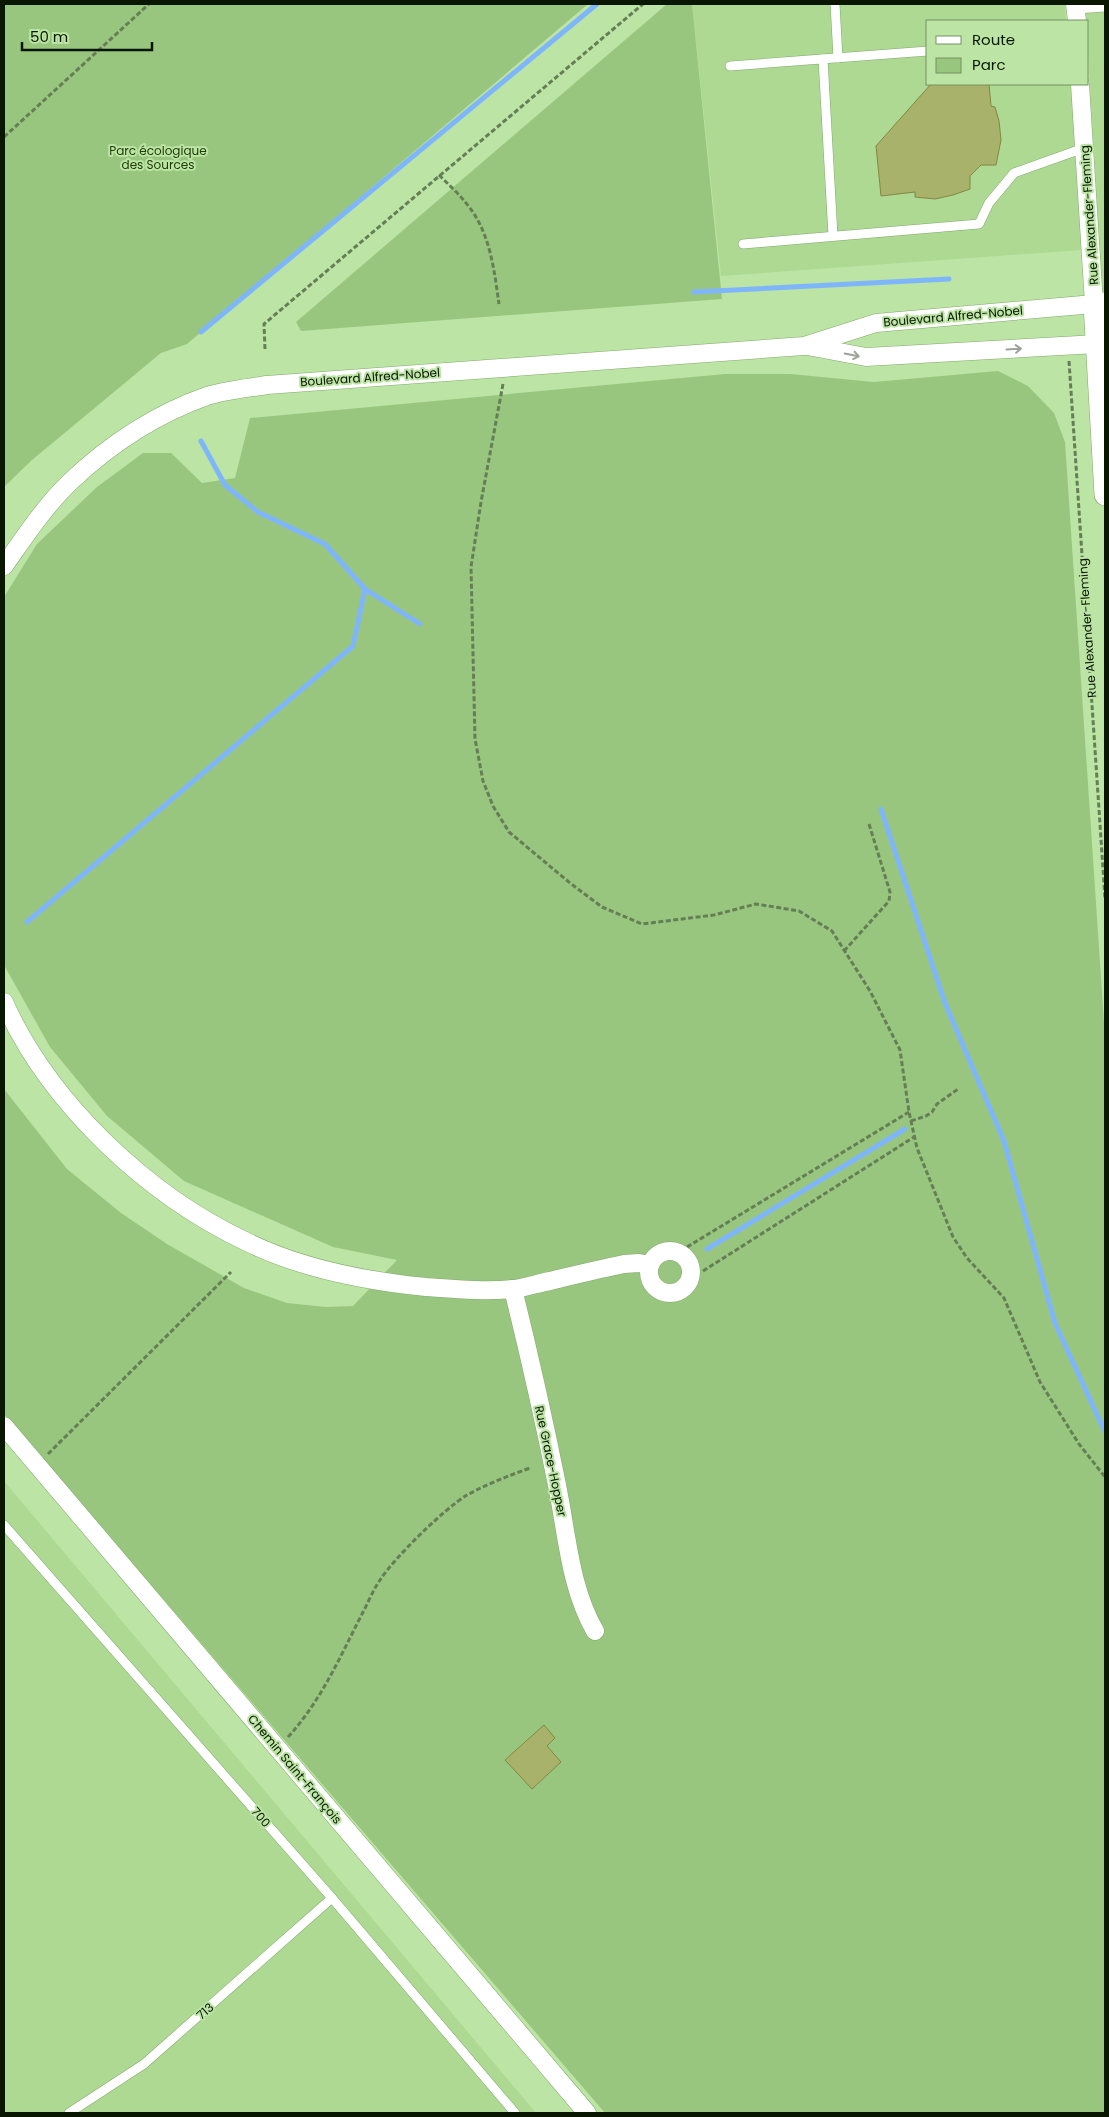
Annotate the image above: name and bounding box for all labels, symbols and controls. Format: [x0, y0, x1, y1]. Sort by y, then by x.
scale bar [22, 20, 152, 52]
legend [926, 20, 1089, 85]
text: 50 m [30, 26, 68, 47]
text: Route [972, 29, 1015, 50]
text: Parc [972, 54, 1006, 75]
park label: Parc écologique des Sources [109, 142, 207, 173]
street label: Rue Alexander-Fleming [1076, 145, 1102, 285]
street label: Boulevard Alfred-Nobel [883, 301, 1024, 331]
one-way arrow [1006, 344, 1022, 353]
one-way arrow [844, 350, 860, 360]
street label: Boulevard Alfred-Nobel [300, 364, 440, 390]
street label: Rue Alexander-Fleming [1074, 558, 1100, 698]
street label: Rue Grace-Hopper [531, 1404, 571, 1519]
street label: Chemin Saint-François [244, 1711, 346, 1827]
street label: 700 [247, 1803, 275, 1831]
street label: 713 [193, 1999, 217, 2023]

